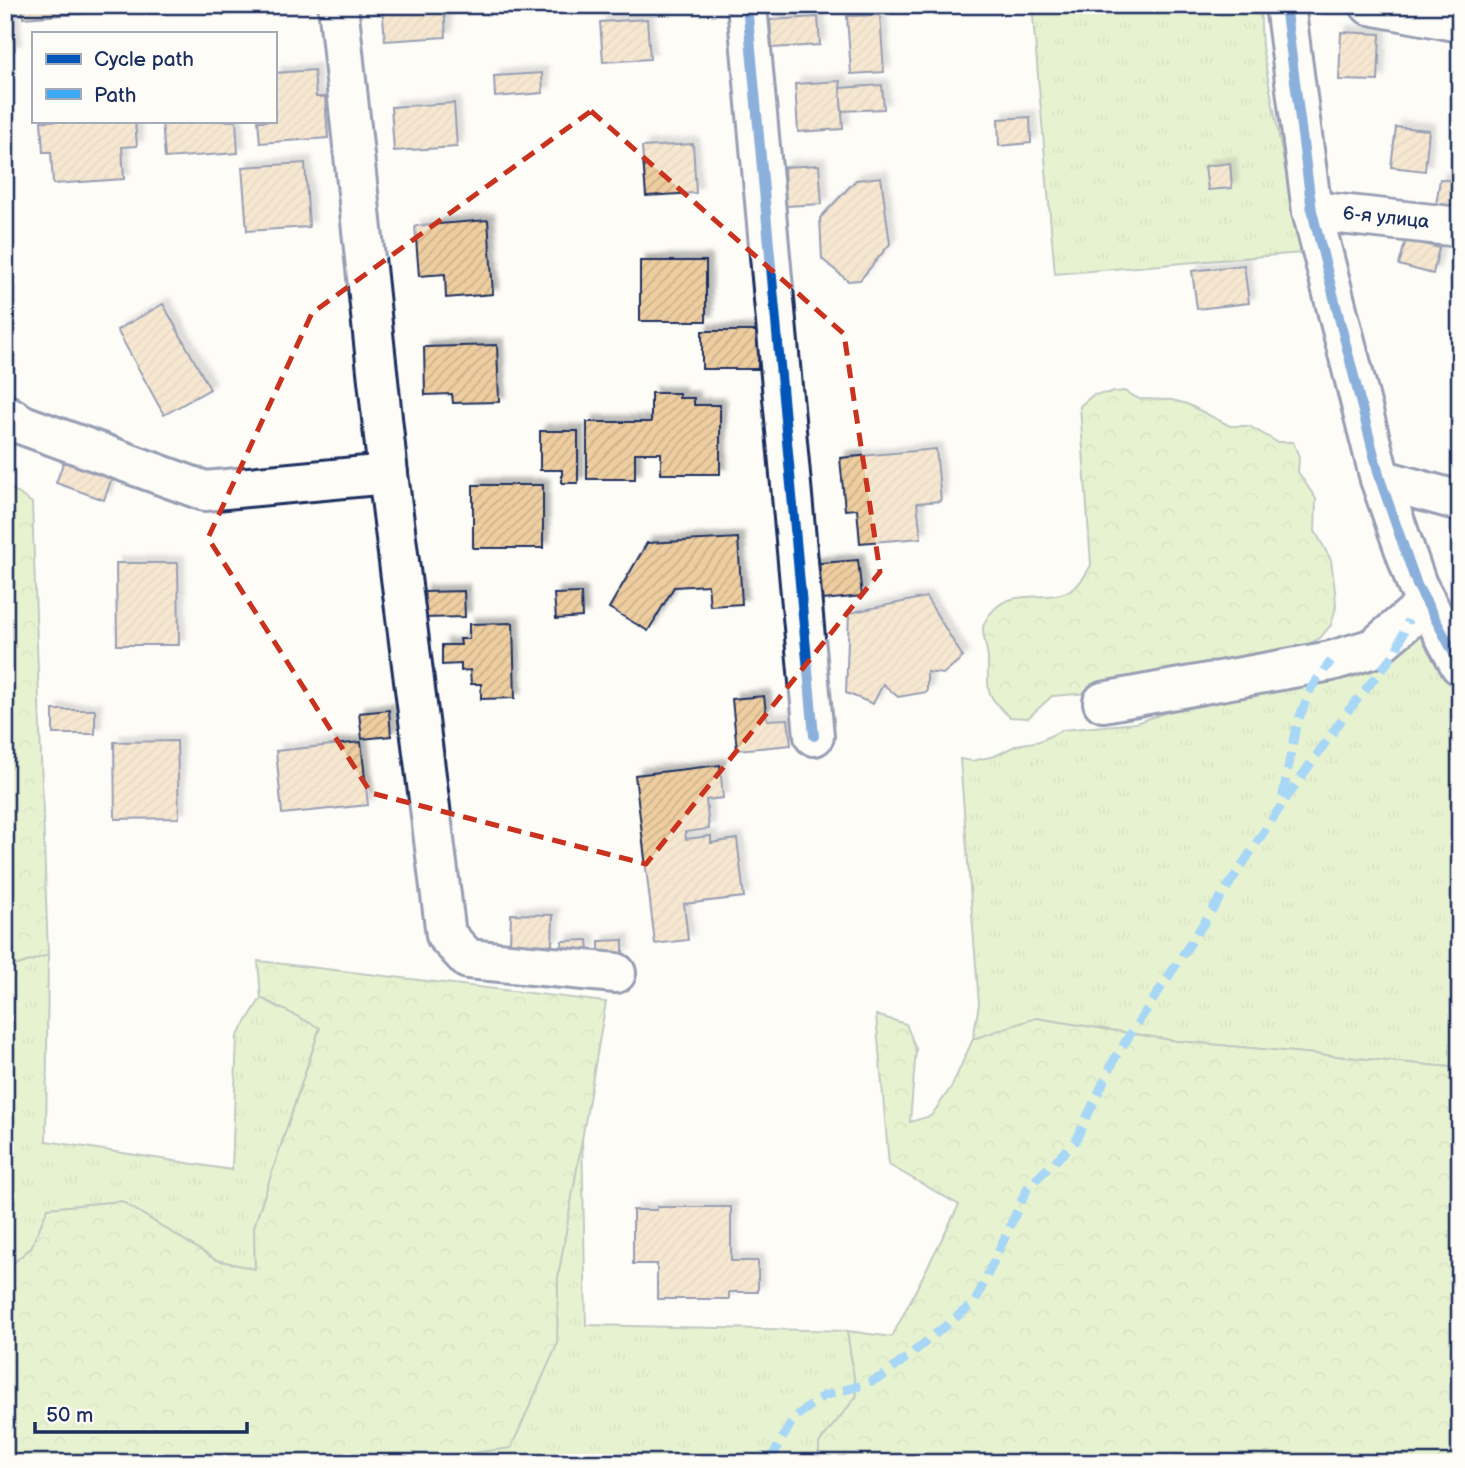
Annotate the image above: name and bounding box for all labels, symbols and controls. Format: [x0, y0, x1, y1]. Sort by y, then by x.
legend [32, 32, 276, 122]
text: Cycle path [94, 47, 194, 72]
text: Path [94, 83, 136, 108]
street label: 6-я улица [1342, 202, 1430, 234]
scale bar [35, 1391, 247, 1435]
text: 50 m [46, 1403, 93, 1428]

